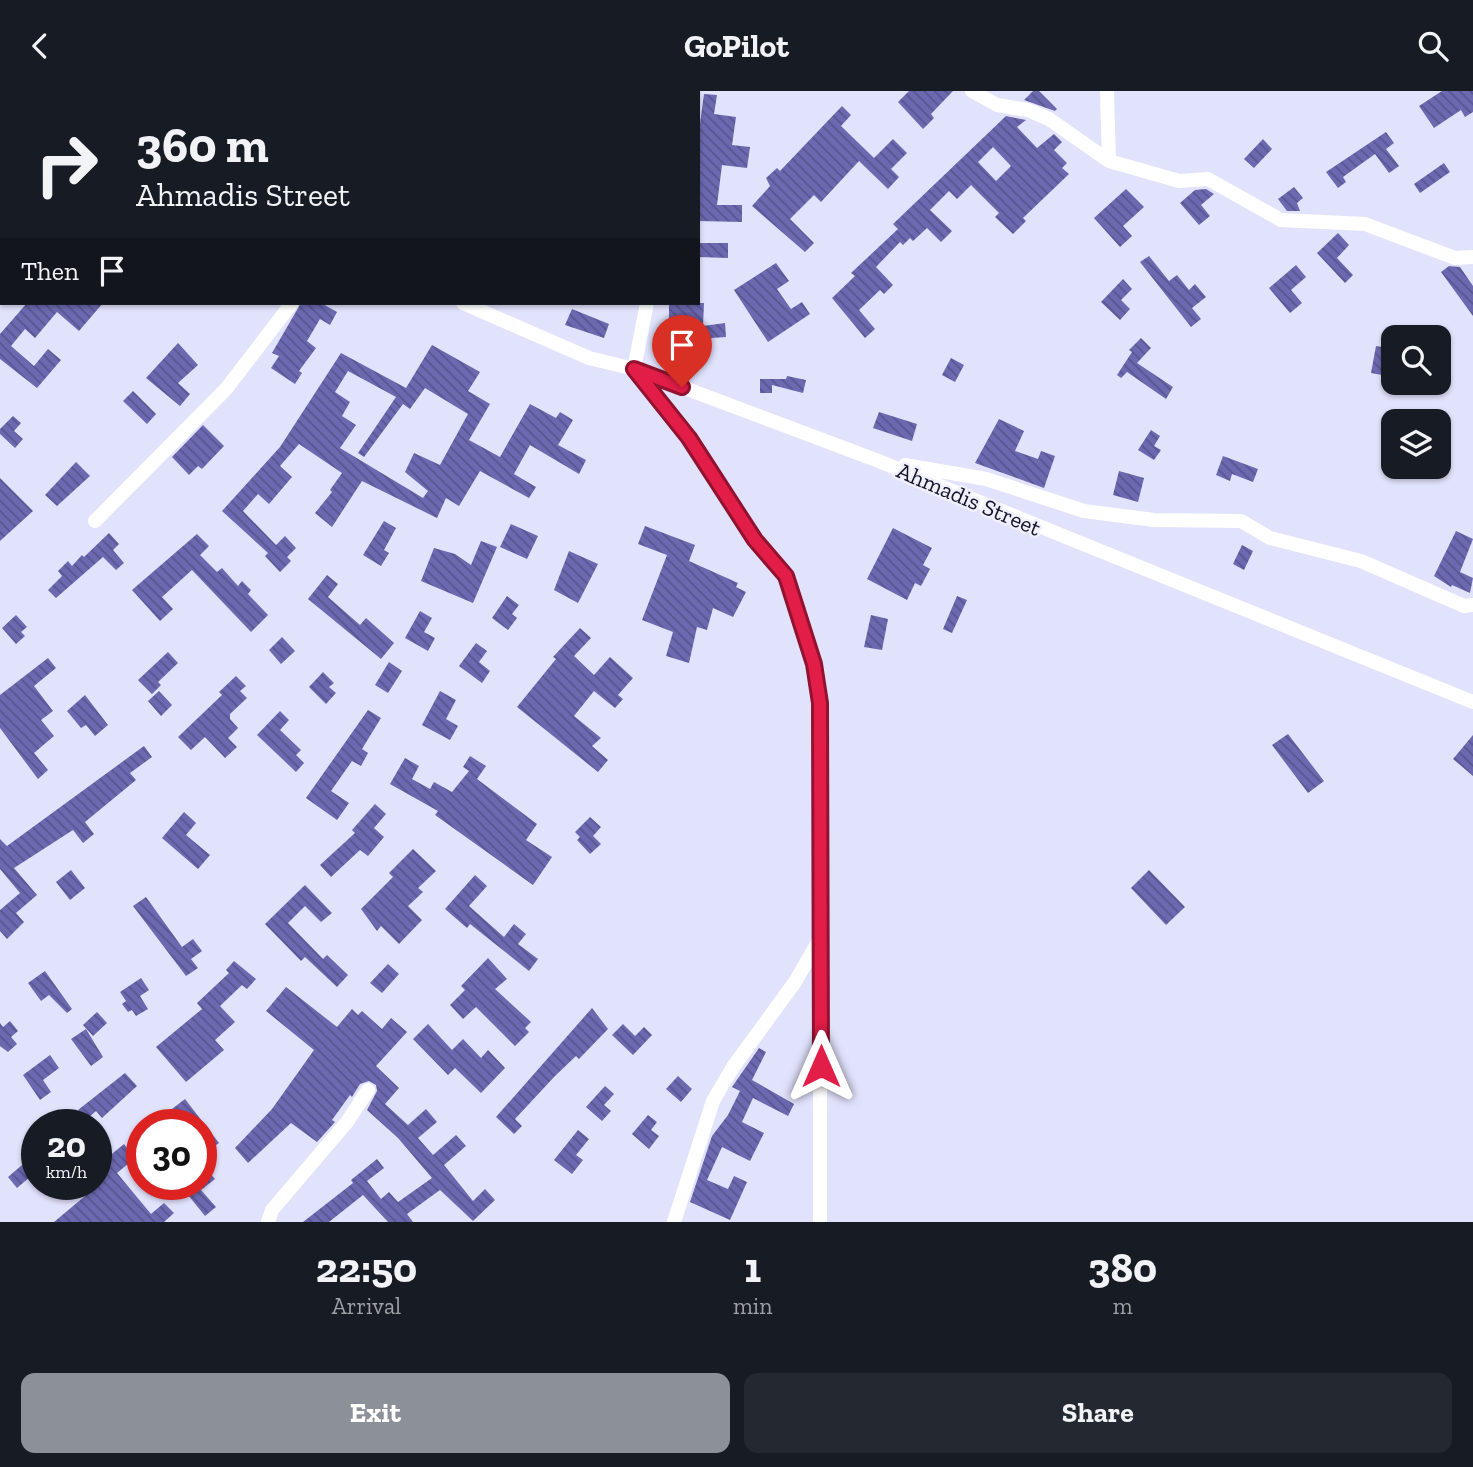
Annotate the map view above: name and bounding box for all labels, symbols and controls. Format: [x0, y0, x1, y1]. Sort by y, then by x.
icon: back [21, 27, 59, 65]
text: GoPilot [684, 27, 789, 65]
icon: search [1414, 27, 1452, 65]
text: 360 m [136, 116, 269, 175]
icon: right [21, 119, 112, 210]
text: Ahmadis Street [136, 176, 350, 214]
icon: arrive [93, 252, 131, 290]
text: Then [21, 255, 79, 287]
pin [652, 315, 712, 387]
map controls [1381, 325, 1451, 479]
button: search [1381, 325, 1451, 395]
icon: arrive [663, 326, 701, 364]
button: layers [1381, 409, 1451, 479]
street label: Ahmadis Street [893, 456, 1046, 542]
position arrow [784, 1029, 858, 1103]
speed limit sign: 30 [126, 1109, 217, 1200]
text: 20 [47, 1124, 86, 1166]
text: km/h [46, 1161, 87, 1183]
text: 22:50 [316, 1242, 417, 1293]
text: 1 [744, 1242, 761, 1293]
text: 380 [1088, 1242, 1157, 1293]
text: Arrival [332, 1292, 401, 1320]
text: min [733, 1292, 772, 1320]
text: m [1113, 1292, 1133, 1320]
button: Exit [21, 1373, 730, 1453]
button: Share [744, 1373, 1452, 1453]

